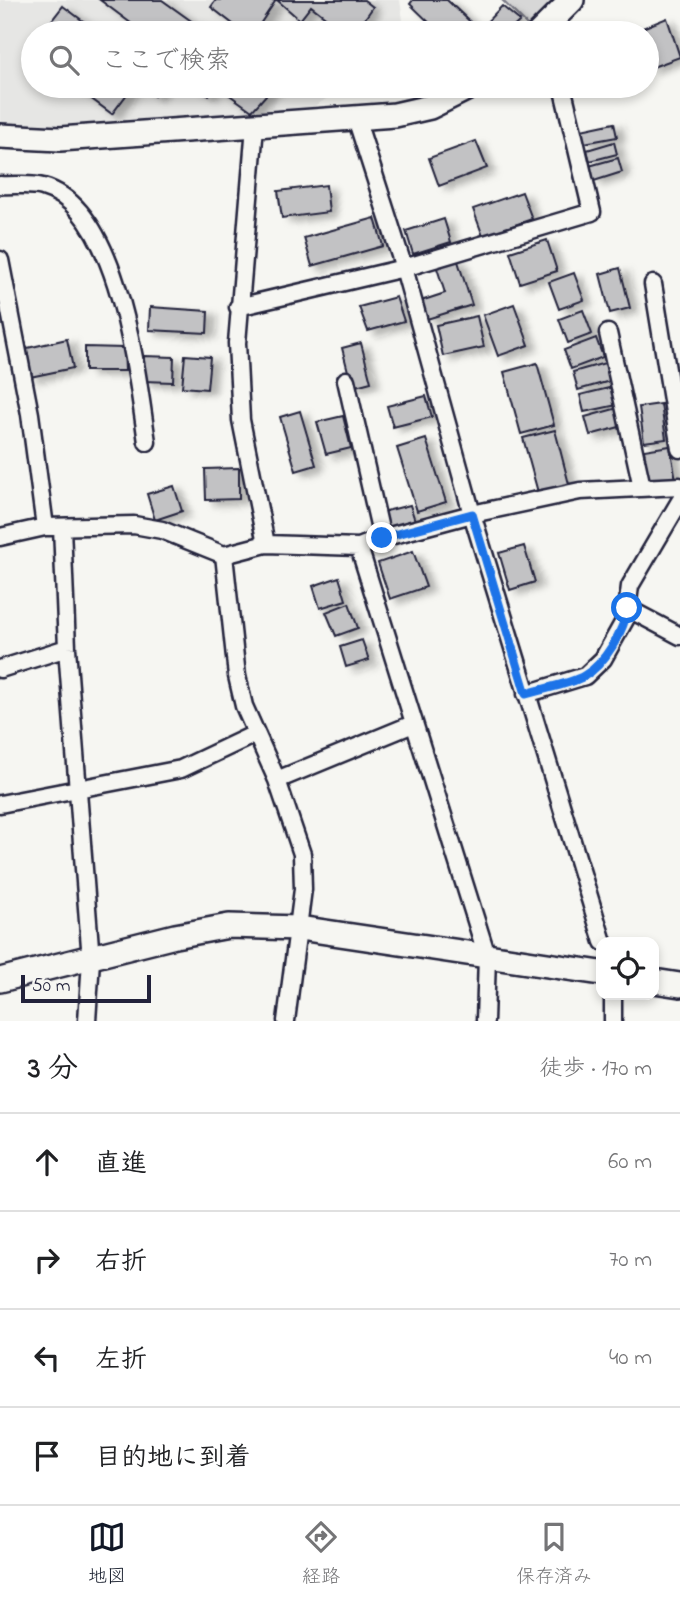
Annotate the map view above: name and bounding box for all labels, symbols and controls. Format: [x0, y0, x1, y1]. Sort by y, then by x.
search box [21, 21, 659, 98]
icon: search [45, 41, 83, 79]
text: ここで検索 [101, 43, 231, 81]
route end [366, 522, 397, 553]
route start [611, 592, 642, 623]
map controls [596, 937, 659, 1000]
button: locate [596, 937, 659, 1000]
scale bar [21, 972, 150, 1004]
text: 50 m [32, 973, 71, 1000]
text: 3 分 [28, 1048, 78, 1092]
text: 徒歩 · 170 m [539, 1053, 652, 1086]
icon: ahead [28, 1143, 66, 1181]
text: 直進 [95, 1146, 147, 1184]
text: 60 m [608, 1146, 652, 1179]
icon: right [28, 1241, 66, 1279]
text: 右折 [95, 1244, 147, 1282]
text: 70 m [609, 1244, 652, 1277]
icon: left [28, 1339, 66, 1377]
text: 左折 [95, 1342, 147, 1380]
text: 40 m [609, 1342, 652, 1375]
icon: arrive [28, 1437, 66, 1475]
text: 目的地に到着 [95, 1440, 251, 1478]
tab: 地図 [88, 1518, 126, 1591]
tab: 経路 [302, 1518, 340, 1591]
tab: 保存済み [516, 1518, 592, 1591]

